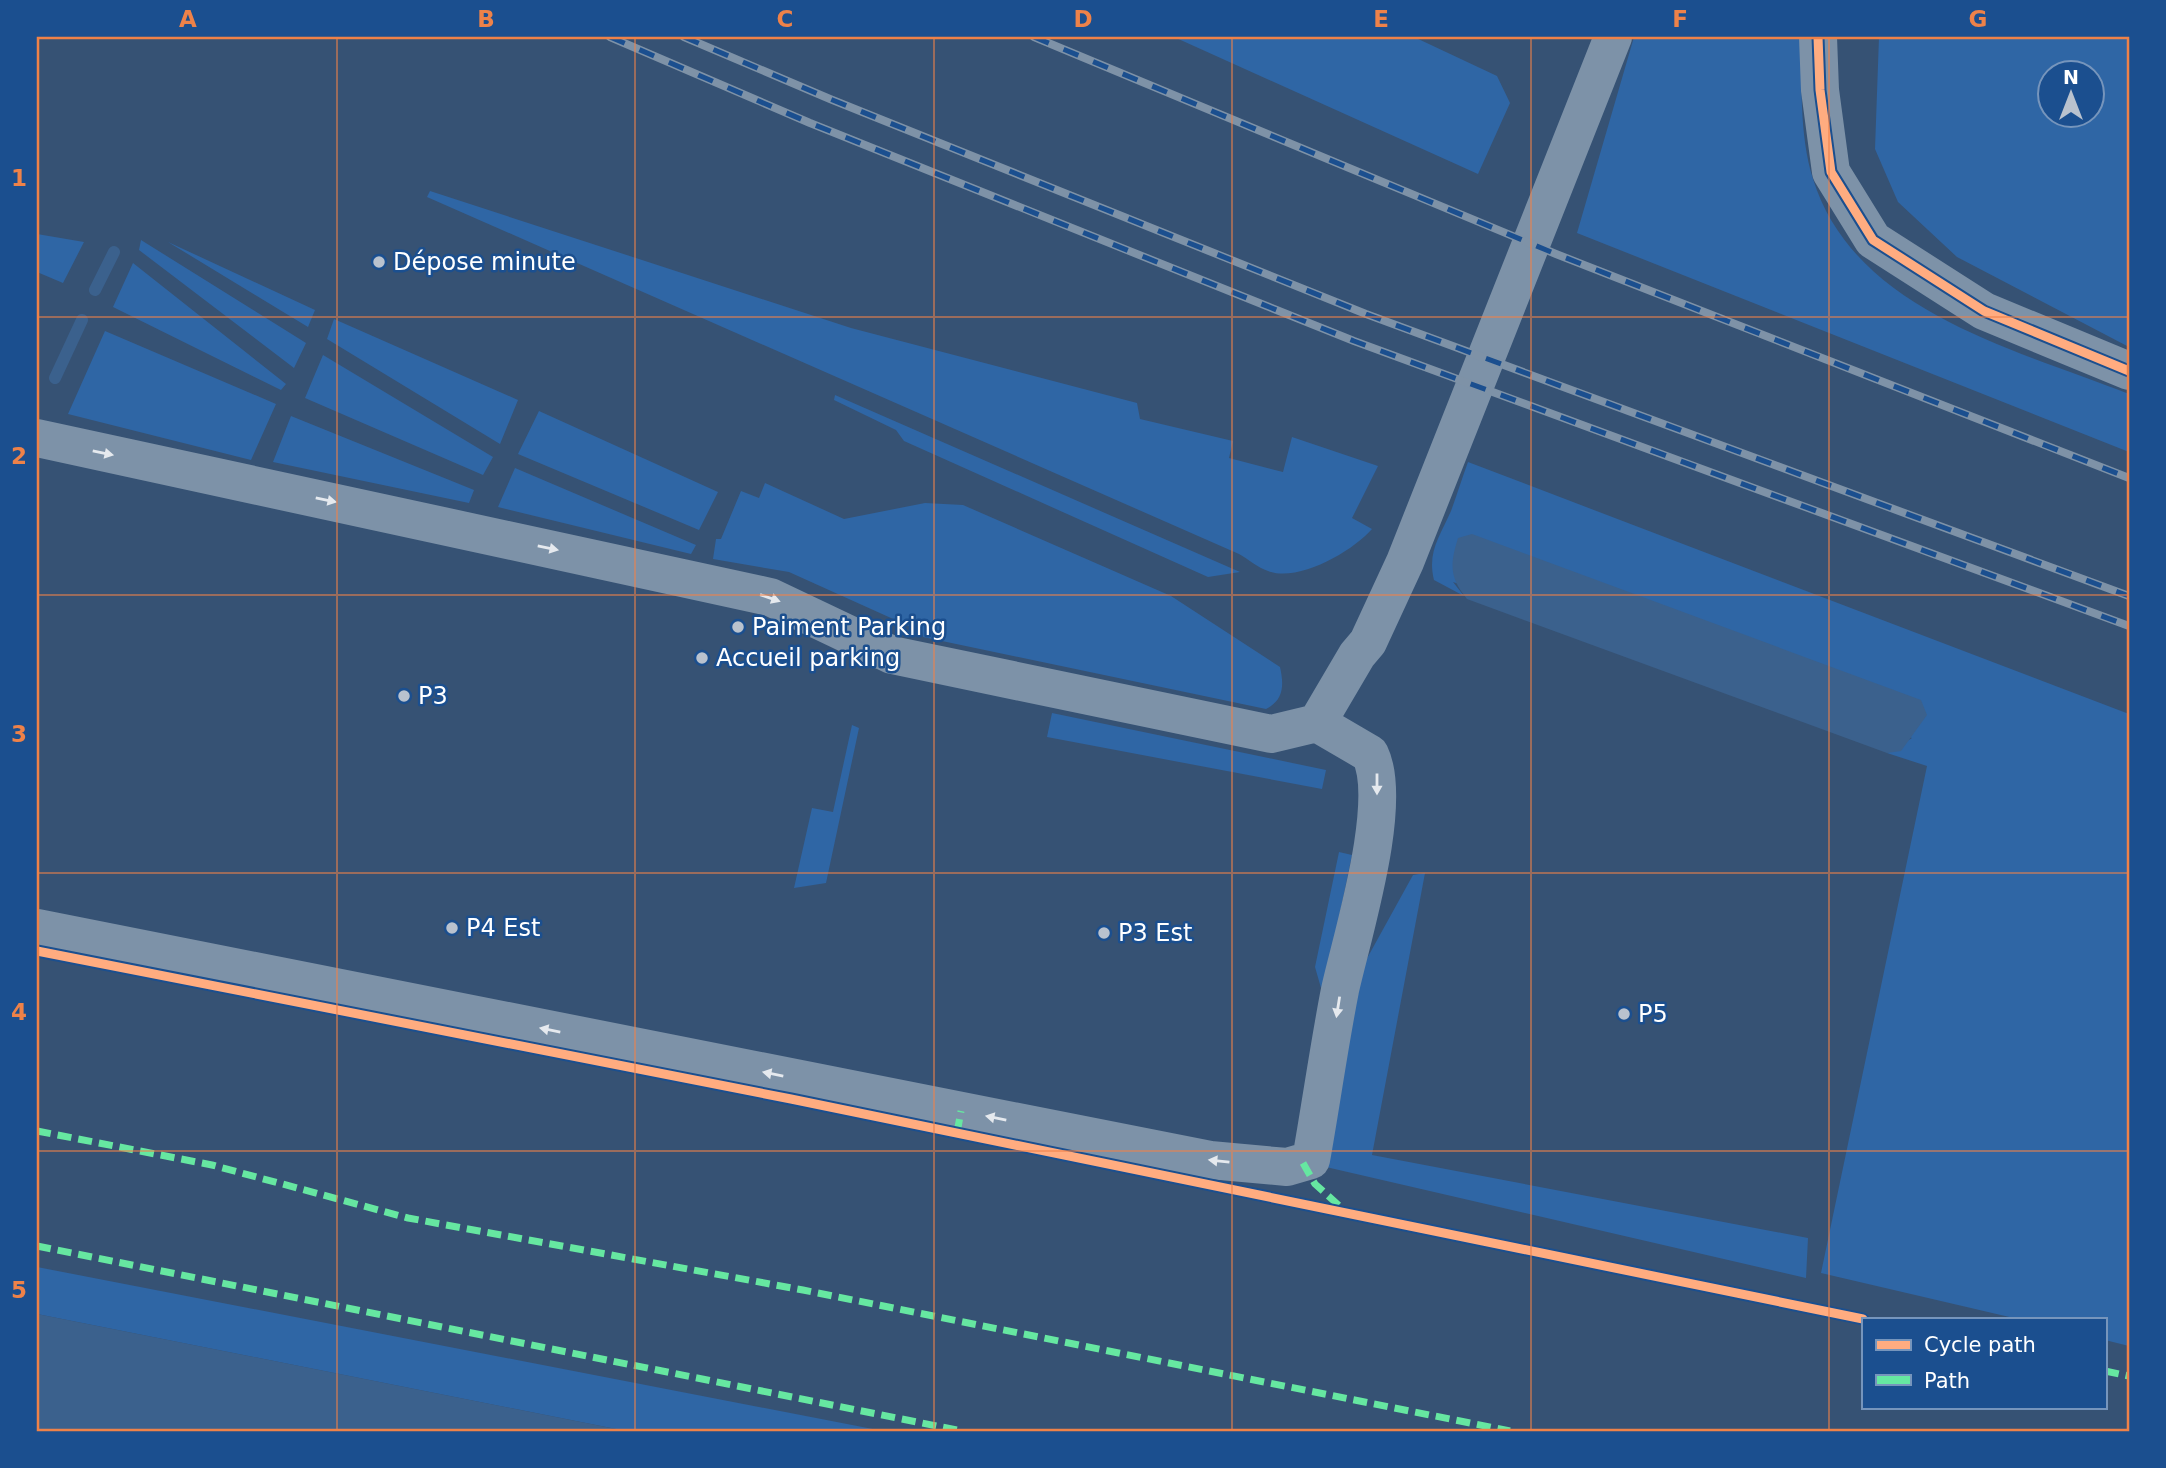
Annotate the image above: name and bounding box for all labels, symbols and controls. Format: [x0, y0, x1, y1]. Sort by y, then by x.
text: A [179, 6, 197, 32]
text: B [477, 6, 495, 32]
text: C [777, 6, 793, 32]
text: D [1073, 6, 1093, 32]
text: E [1373, 6, 1389, 32]
text: F [1672, 6, 1688, 32]
text: G [1969, 6, 1987, 32]
north arrow [2036, 60, 2106, 130]
text: N [2063, 66, 2079, 88]
text: 1 [11, 165, 27, 191]
place label: Dépose minute [393, 248, 576, 276]
marker: Dépose minute [371, 254, 387, 270]
text: 2 [11, 443, 27, 469]
one-way arrow [92, 447, 114, 458]
one-way arrow [315, 495, 337, 506]
one-way arrow [537, 543, 559, 554]
one-way arrow [760, 593, 781, 604]
place label: Paiment Parking [752, 613, 946, 641]
marker: Paiment Parking [730, 619, 746, 635]
place label: Accueil parking [716, 644, 900, 672]
marker: Accueil parking [694, 650, 710, 666]
place label: P3 [418, 682, 448, 710]
marker: P3 [396, 688, 412, 704]
text: 3 [11, 721, 27, 747]
one-way arrow [1371, 773, 1383, 795]
place label: P4 Est [466, 914, 540, 942]
place label: P3 Est [1118, 919, 1192, 947]
marker: P4 Est [444, 920, 460, 936]
marker: P3 Est [1096, 925, 1112, 941]
one-way arrow [1332, 996, 1343, 1018]
text: 4 [11, 999, 27, 1025]
place label: P5 [1638, 1000, 1668, 1028]
marker: P5 [1616, 1006, 1632, 1022]
one-way arrow [539, 1025, 561, 1036]
one-way arrow [762, 1068, 784, 1079]
one-way arrow [985, 1112, 1007, 1123]
one-way arrow [1208, 1155, 1230, 1166]
text: 5 [11, 1277, 27, 1303]
legend [1862, 1318, 2106, 1408]
text: Cycle path [1924, 1333, 2036, 1357]
text: Path [1924, 1369, 1970, 1393]

